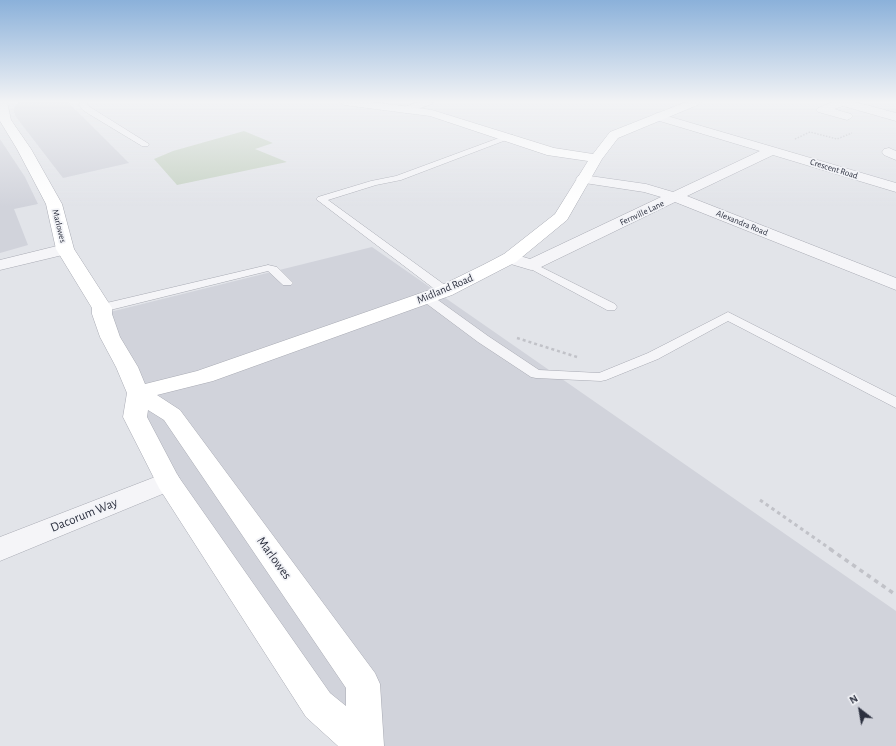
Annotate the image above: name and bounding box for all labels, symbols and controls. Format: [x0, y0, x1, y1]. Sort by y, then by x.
street label: Crescent Road [809, 157, 859, 181]
street label: Fernville Lane [618, 198, 666, 228]
street label: Marlowes [50, 208, 68, 244]
street label: Alexandra Road [714, 208, 770, 238]
street label: Midland Road [415, 271, 475, 307]
street label: Dacorum Way [48, 494, 120, 536]
street label: Marlowes [253, 534, 295, 582]
north arrow [840, 690, 880, 730]
text: N [847, 693, 860, 706]

